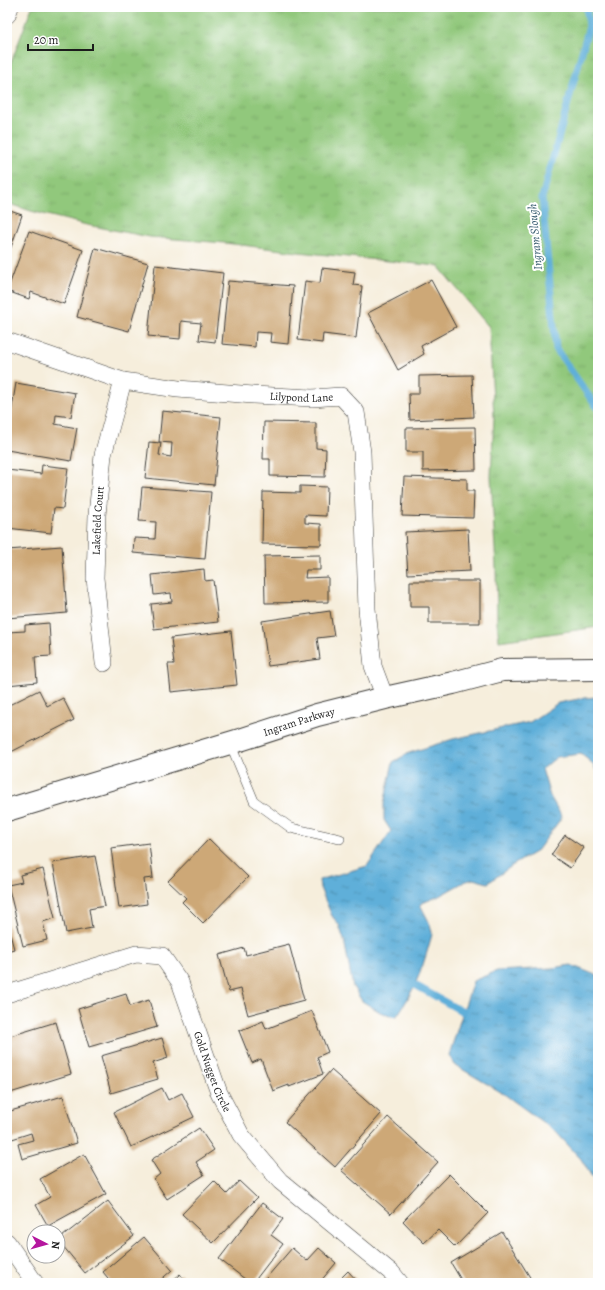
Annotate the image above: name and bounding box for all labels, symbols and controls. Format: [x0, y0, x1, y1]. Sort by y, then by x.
scale bar [28, 26, 93, 52]
text: 20 m [34, 32, 58, 48]
water label: Ingram Slough [524, 203, 546, 271]
street label: Lilypond Lane [269, 389, 334, 406]
street label: Lakefield Court [89, 485, 108, 555]
street label: Ingram Parkway [261, 704, 336, 740]
street label: Gold Nugget Circle [190, 1029, 235, 1115]
north arrow [26, 1224, 66, 1264]
text: N [48, 1240, 63, 1250]

